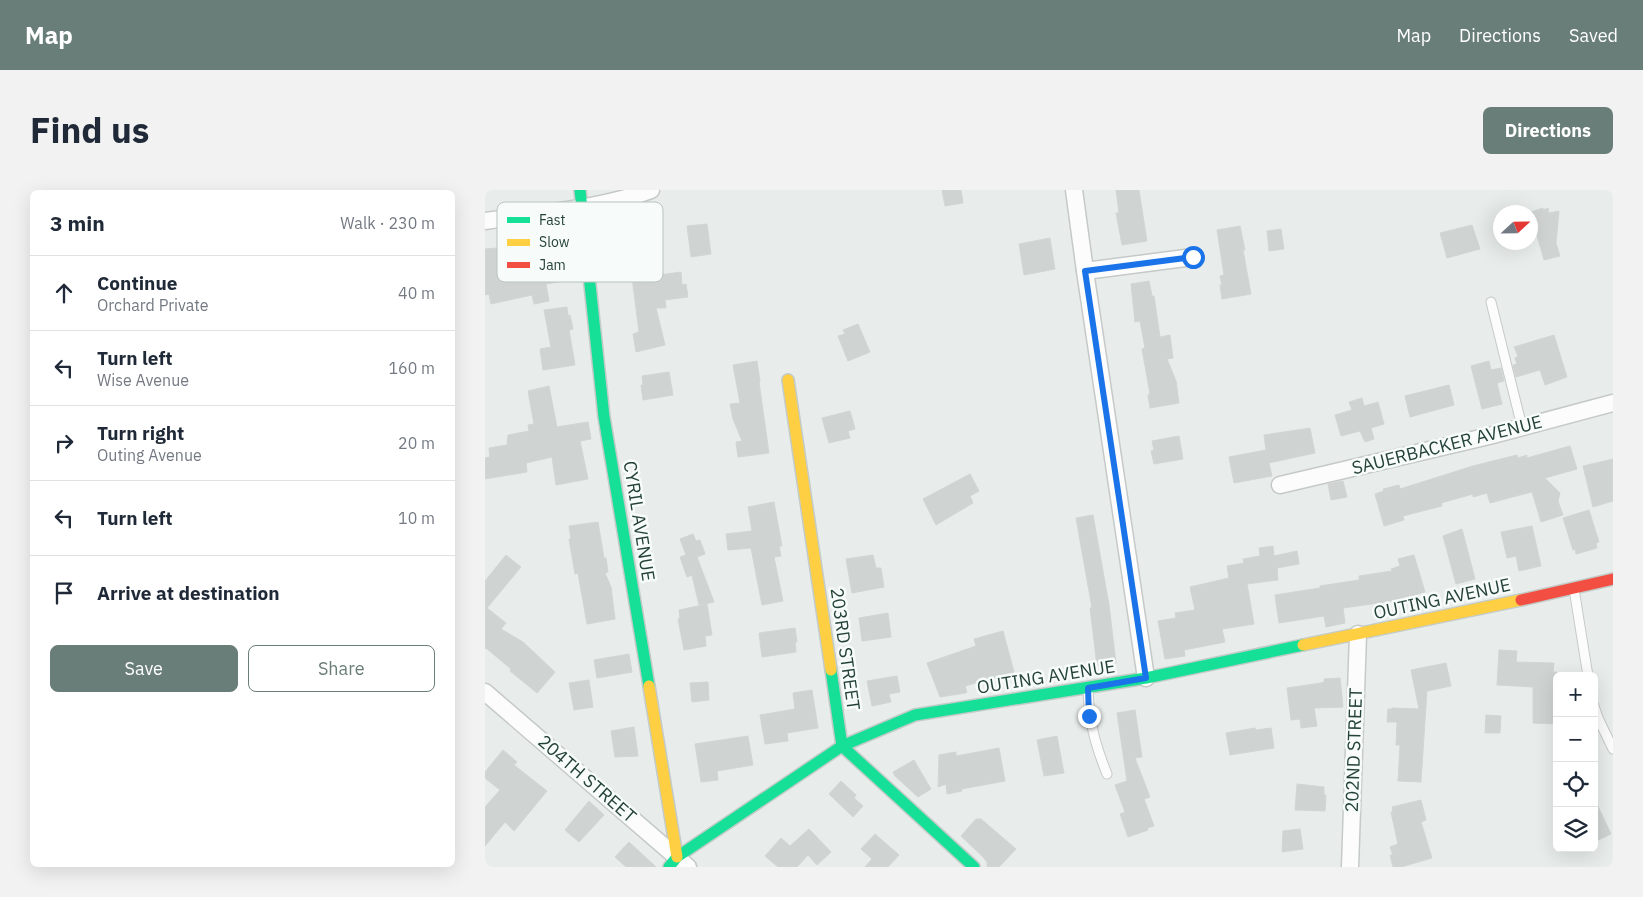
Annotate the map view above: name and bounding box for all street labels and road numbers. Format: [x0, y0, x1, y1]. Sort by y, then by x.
street label: SAUERBACKER AVENUE [1349, 410, 1544, 479]
street label: CYRIL AVENUE [619, 459, 660, 583]
street label: OUTING AVENUE [1371, 573, 1513, 624]
street label: 203RD STREET [826, 586, 865, 712]
street label: OUTING AVENUE [975, 654, 1117, 699]
street label: 202ND STREET [1340, 687, 1367, 813]
street label: 204TH STREET [533, 730, 641, 828]

